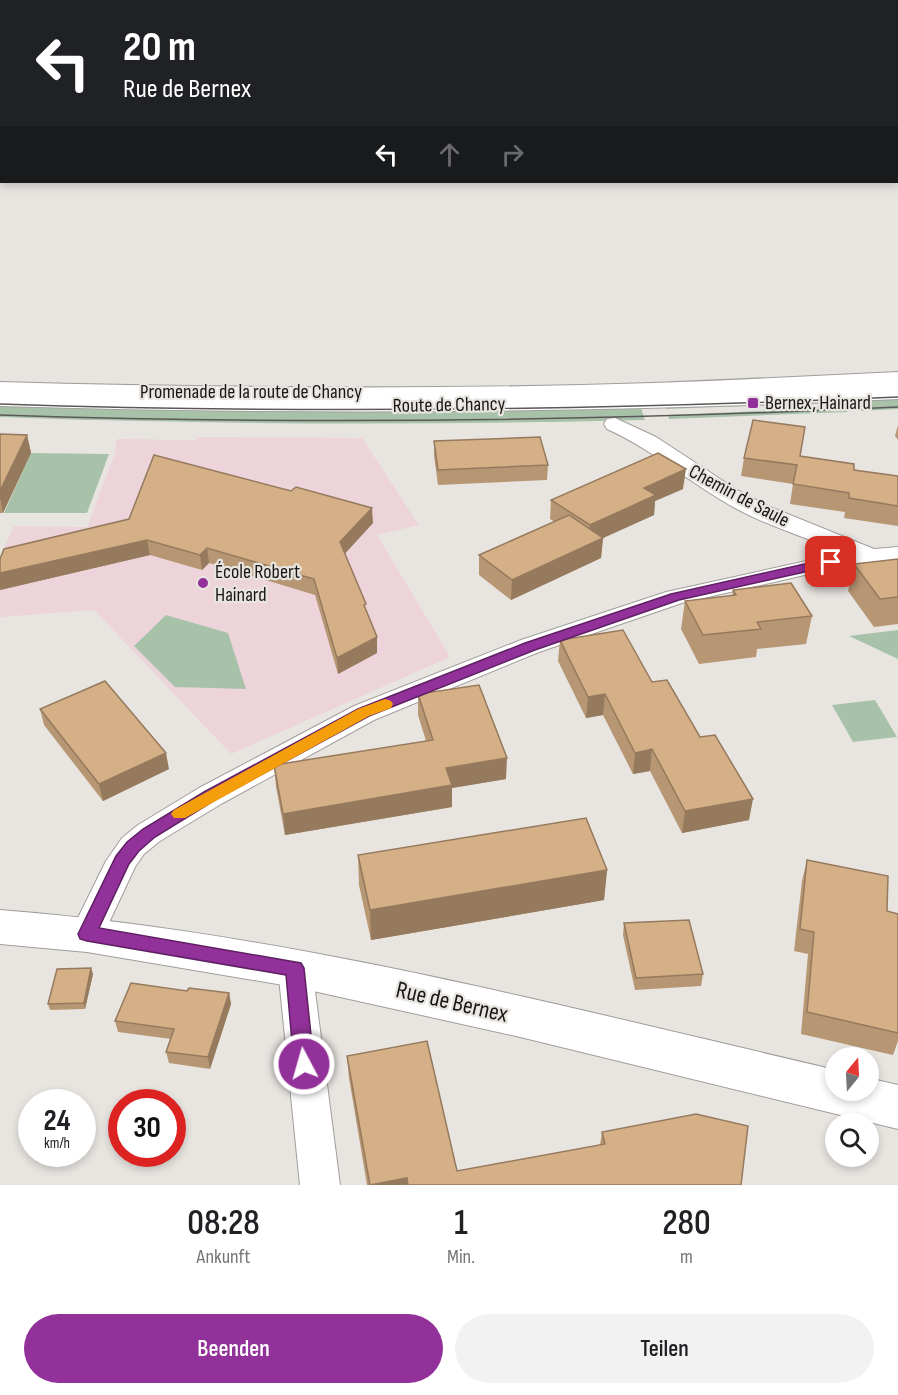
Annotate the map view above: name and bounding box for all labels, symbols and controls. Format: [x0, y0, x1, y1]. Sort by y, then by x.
text: 20 m [123, 22, 196, 73]
icon: left [24, 24, 102, 102]
text: Rue de Bernex [123, 73, 251, 105]
icon: left [370, 138, 403, 171]
icon: ahead [433, 138, 466, 171]
icon: right [496, 138, 529, 171]
street label: Promenade de la route de Chancy [140, 380, 362, 404]
place label: Bernex, Hainard [765, 391, 871, 415]
street label: Route de Chancy [393, 392, 506, 418]
marker: Bernex, Hainard [746, 396, 760, 410]
street label: Chemin de Saule [685, 459, 793, 533]
pin [805, 536, 856, 587]
icon: arrive [814, 545, 847, 578]
place label: École Robert Hainard [215, 560, 300, 607]
marker: École Robert Hainard [196, 576, 210, 590]
street label: Rue de Bernex [393, 975, 511, 1029]
position arrow [272, 1032, 336, 1096]
north arrow [825, 1047, 879, 1101]
map controls [825, 1047, 879, 1167]
speed limit sign: 30 [108, 1089, 186, 1167]
text: 24 [44, 1103, 70, 1139]
button: search [825, 1113, 879, 1167]
text: km/h [44, 1134, 70, 1153]
text: 08:28 [187, 1202, 260, 1245]
text: 1 [454, 1202, 468, 1245]
text: 280 [662, 1202, 711, 1245]
text: Ankunft [197, 1245, 250, 1269]
text: Min. [447, 1245, 475, 1269]
text: m [680, 1245, 693, 1269]
button: Beenden [24, 1314, 443, 1383]
button: Teilen [455, 1314, 874, 1383]

